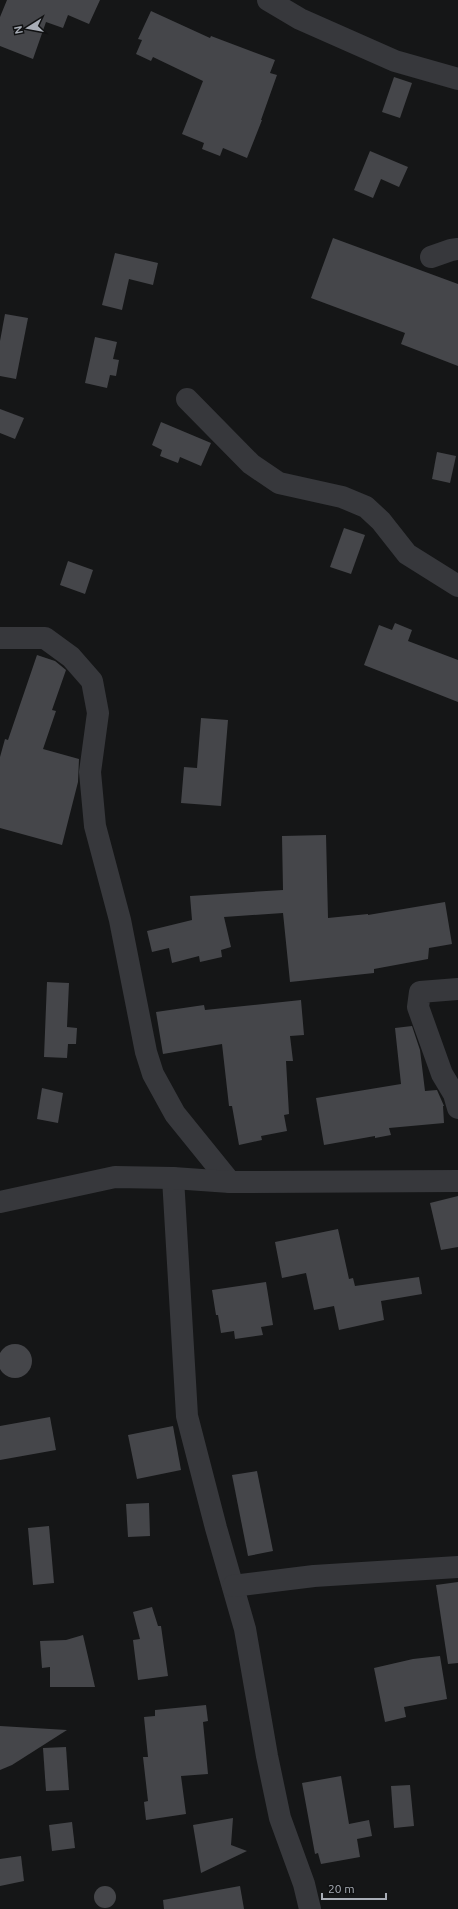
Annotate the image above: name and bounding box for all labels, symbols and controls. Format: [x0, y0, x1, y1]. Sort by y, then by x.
north arrow [8, 8, 48, 48]
text: N [12, 25, 25, 35]
scale bar [322, 1875, 386, 1901]
text: 20 m [328, 1882, 355, 1895]

